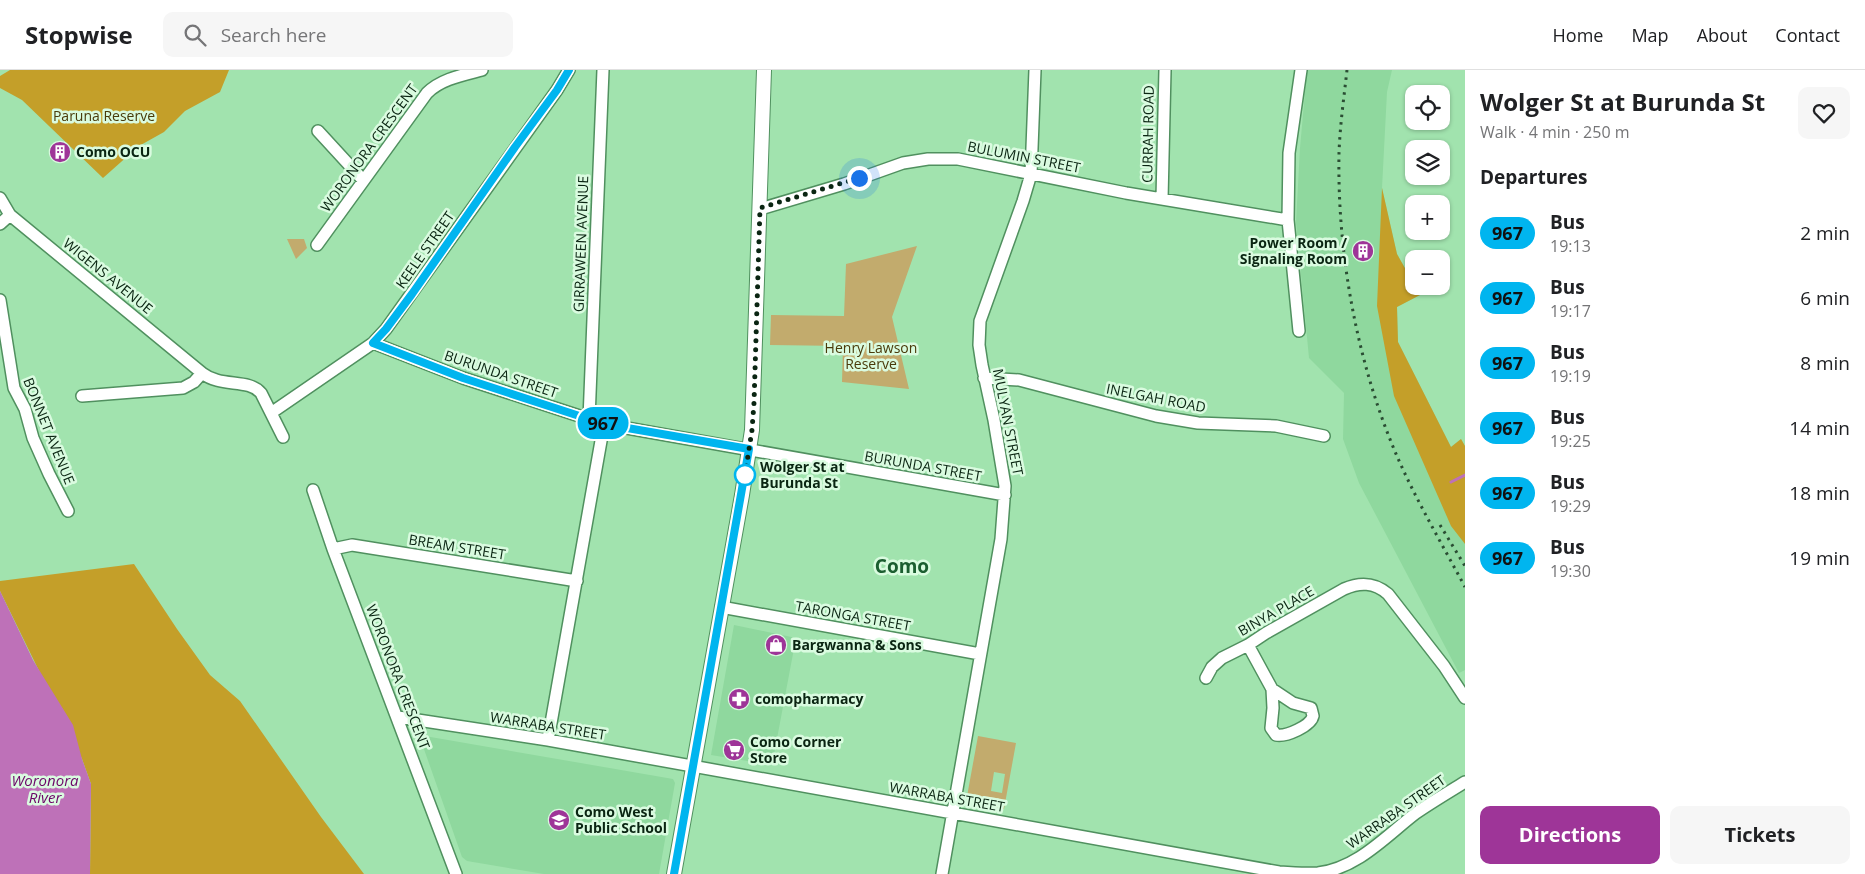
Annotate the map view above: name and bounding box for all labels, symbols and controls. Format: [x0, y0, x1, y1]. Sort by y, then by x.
search box [163, 12, 513, 57]
text: Stopwise [25, 18, 133, 51]
icon: search [181, 21, 209, 49]
text: Search here [221, 22, 327, 48]
text: Home [1553, 23, 1603, 47]
text: Map [1631, 23, 1669, 47]
text: About [1697, 23, 1747, 47]
text: Contact [1775, 23, 1840, 47]
street label: WORONORA CRESCENT [316, 80, 422, 215]
street label: CURRAH ROAD [1137, 85, 1158, 183]
map controls [1405, 85, 1450, 295]
button: locate [1405, 85, 1450, 130]
text: Wolger St at Burunda St [1480, 85, 1765, 118]
button: heart [1798, 87, 1850, 139]
park label: Paruna Reserve [53, 106, 155, 125]
text: Walk · 4 min · 250 m [1480, 121, 1630, 143]
street label: BULUMIN STREET [966, 136, 1083, 177]
building icon: Como OCU [48, 140, 72, 164]
button: layers [1405, 140, 1450, 185]
place label: Como OCU [76, 142, 150, 161]
text: Departures [1480, 164, 1587, 190]
your location [847, 166, 872, 191]
street label: GIRRAWEEN AVENUE [569, 175, 592, 312]
button: + [1405, 195, 1450, 240]
street label: KEELE STREET [391, 207, 458, 292]
text: Bus [1550, 209, 1585, 235]
text: 2 min [1800, 220, 1850, 246]
text: 967 [1492, 221, 1523, 245]
place label: Power Room / Signaling Room [1240, 233, 1347, 268]
street label: WIGENS AVENUE [60, 234, 157, 318]
text: 19:13 [1550, 235, 1591, 257]
building icon: Power Room / Signaling Room [1351, 239, 1375, 263]
button: − [1405, 250, 1450, 295]
text: Bus [1550, 274, 1585, 300]
text: 6 min [1800, 285, 1850, 311]
text: 967 [1492, 286, 1523, 310]
text: 19:17 [1550, 300, 1591, 322]
park label: Henry Lawson Reserve [825, 338, 917, 373]
text: Bus [1550, 339, 1585, 365]
street label: BURUNDA STREET [442, 345, 561, 402]
text: 8 min [1800, 350, 1850, 376]
text: 967 [1492, 351, 1523, 375]
text: 19:19 [1550, 365, 1591, 387]
street label: MULYAN STREET [989, 367, 1028, 477]
street label: BONNET AVENUE [19, 375, 80, 487]
street label: INELGAH ROAD [1105, 379, 1208, 416]
text: Bus [1550, 404, 1585, 430]
line badge: 967 [574, 407, 632, 439]
text: 967 [588, 411, 618, 435]
text: 14 min [1789, 415, 1850, 441]
text: 967 [1492, 416, 1523, 440]
text: 19:25 [1550, 430, 1591, 452]
street label: BURUNDA STREET [863, 446, 983, 485]
place label: Wolger St at Burunda St [760, 457, 845, 492]
marker: Wolger St at Burunda St [734, 464, 756, 486]
text: Bus [1550, 469, 1585, 495]
text: 18 min [1789, 480, 1850, 506]
text: 967 [1492, 481, 1523, 505]
text: 19:29 [1550, 495, 1591, 517]
street label: BREAM STREET [407, 529, 507, 564]
text: Bus [1550, 534, 1585, 560]
text: 19 min [1789, 545, 1850, 571]
text: 967 [1492, 546, 1523, 570]
district label: Como [875, 553, 929, 579]
text: 19:30 [1550, 560, 1591, 582]
street label: BINYA PLACE [1234, 581, 1317, 640]
street label: TARONGA STREET [794, 596, 912, 635]
street label: WORONORA CRESCENT [362, 602, 435, 752]
shop icon: Bargwanna & Sons [764, 633, 788, 657]
place label: Bargwanna & Sons [792, 635, 922, 654]
pharmacy icon: comopharmacy [727, 687, 751, 711]
place label: comopharmacy [755, 689, 864, 708]
street label: WARRABA STREET [489, 707, 608, 744]
place label: Como Corner Store [750, 732, 842, 767]
supermarket icon: Como Corner Store [722, 738, 746, 762]
water label: Woronora River [11, 770, 79, 807]
street label: WARRABA STREET [1342, 770, 1449, 853]
street label: WARRABA STREET [888, 777, 1007, 816]
place label: Como West Public School [575, 802, 667, 837]
button: Directions [1480, 806, 1660, 864]
button: Tickets [1670, 806, 1850, 864]
school or university icon: Como West Public School [547, 808, 571, 832]

